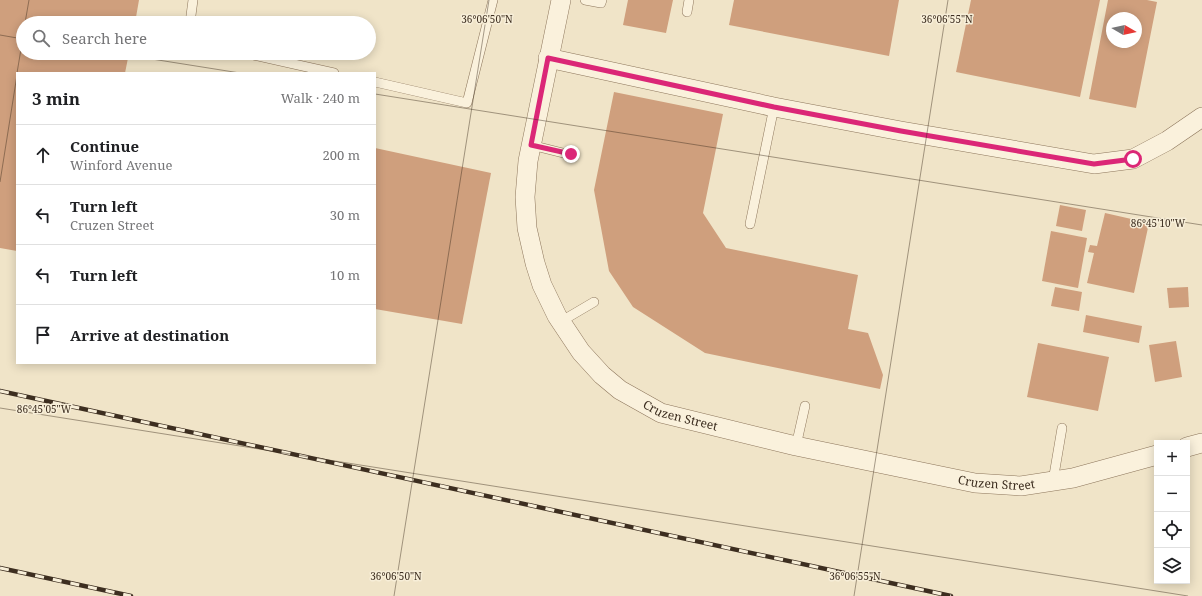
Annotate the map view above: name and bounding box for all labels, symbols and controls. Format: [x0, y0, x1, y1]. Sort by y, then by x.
text: 36°06'50"N [461, 12, 513, 26]
text: 36°06'55"N [921, 12, 973, 26]
north arrow [1106, 12, 1142, 48]
search box [16, 16, 376, 60]
icon: search [30, 27, 52, 49]
text: Search here [62, 28, 147, 48]
text: 3 min [32, 87, 80, 110]
text: Walk · 240 m [281, 89, 360, 107]
text: Continue [70, 136, 139, 156]
icon: ahead [32, 144, 54, 166]
route end [562, 145, 580, 163]
text: 200 m [323, 146, 360, 164]
route start [1124, 150, 1142, 168]
text: Winford Avenue [70, 156, 172, 174]
text: Turn left [70, 196, 138, 216]
icon: left [32, 204, 54, 226]
text: 30 m [330, 206, 360, 224]
text: Cruzen Street [70, 216, 154, 234]
text: 86°45'10"W [1131, 216, 1186, 230]
icon: left [32, 264, 54, 286]
text: Turn left [70, 265, 138, 285]
text: 10 m [330, 266, 360, 284]
icon: arrive [32, 324, 54, 346]
text: Arrive at destination [70, 325, 229, 345]
street label: Cruzen Street [640, 396, 719, 435]
text: 86°45'05"W [17, 402, 72, 416]
map controls [1154, 440, 1190, 584]
button: + [1154, 440, 1190, 476]
street label: Cruzen Street [956, 471, 1036, 494]
button: − [1154, 476, 1190, 512]
button: locate [1154, 512, 1190, 548]
button: layers [1154, 548, 1190, 584]
text: 36°06'50"N [370, 569, 422, 583]
text: 36°06'55"N [829, 569, 881, 583]

